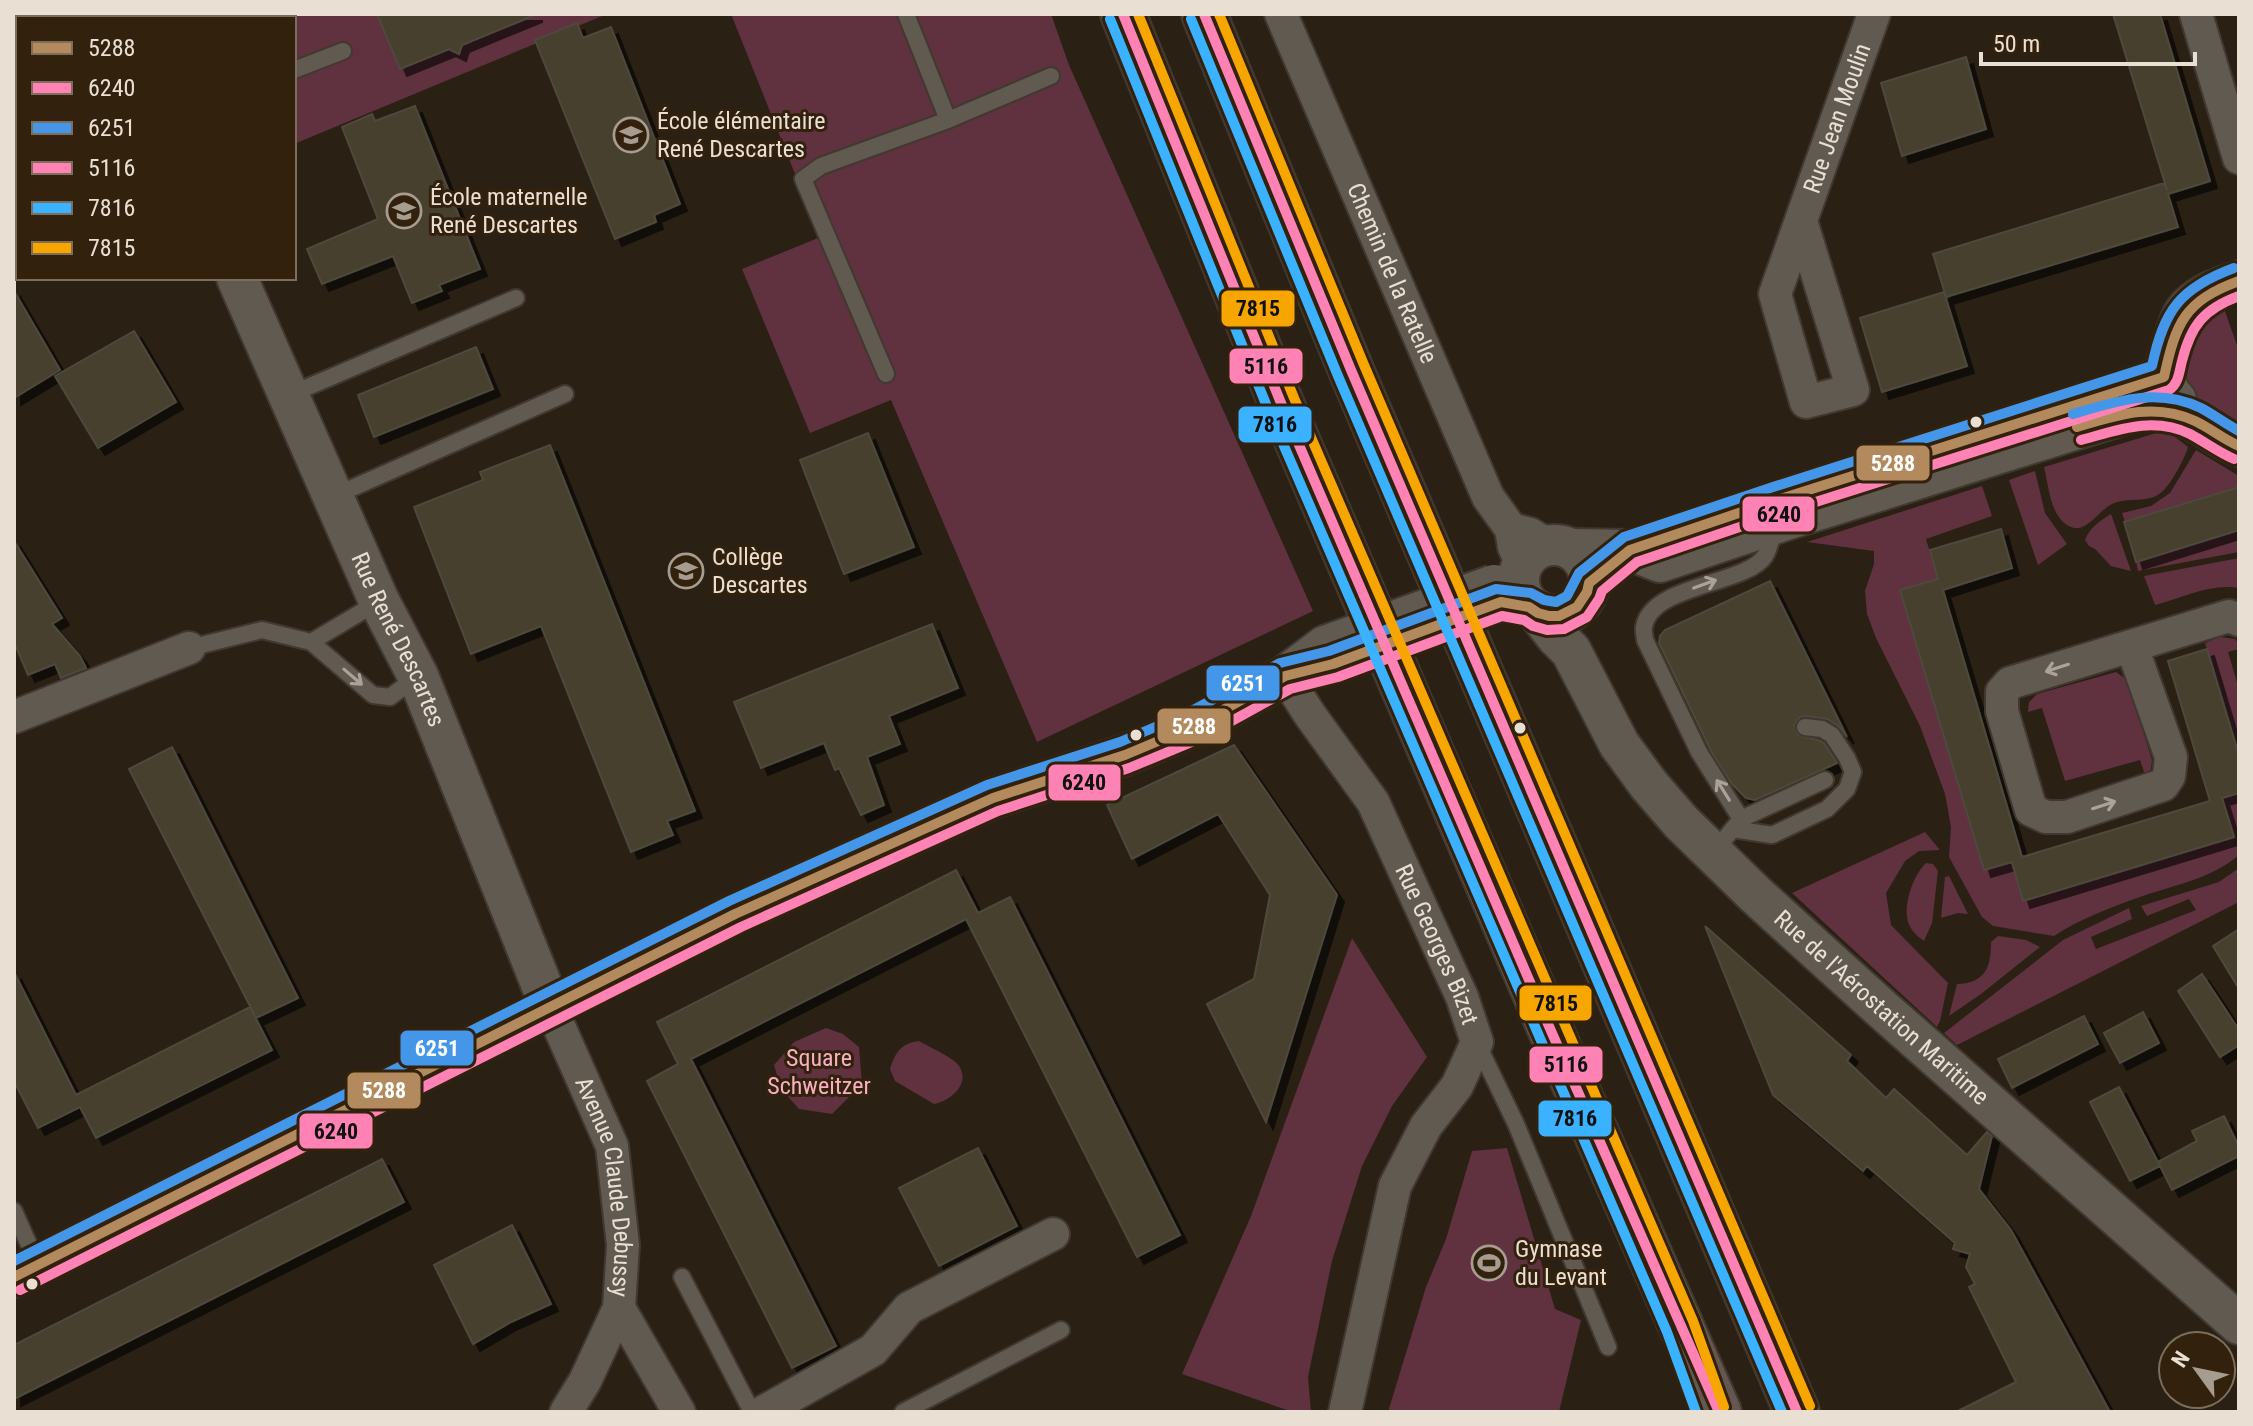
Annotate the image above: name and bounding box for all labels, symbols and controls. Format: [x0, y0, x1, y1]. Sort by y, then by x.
legend [16, 16, 296, 280]
scale bar [1981, 16, 2195, 66]
text: 50 m [1993, 30, 2040, 58]
text: 5288 [88, 34, 135, 62]
street label: Rue Jean Moulin [1798, 40, 1876, 197]
text: 6240 [88, 74, 135, 102]
place label: École élémentaire René Descartes [657, 107, 826, 163]
text: 6251 [88, 114, 135, 142]
school or university icon: École élémentaire René Descartes [612, 116, 650, 154]
text: 5116 [88, 154, 135, 182]
street label: Chemin de la Ratelle [1341, 179, 1443, 368]
place label: École maternelle René Descartes [430, 183, 587, 239]
school or university icon: École maternelle René Descartes [385, 192, 423, 230]
text: 7816 [88, 194, 135, 222]
text: 7815 [88, 234, 135, 262]
line badge: 7815 [1220, 289, 1296, 328]
text: 7815 [1236, 296, 1280, 321]
line badge: 5116 [1228, 347, 1304, 385]
text: 5116 [1244, 354, 1288, 379]
line badge: 7816 [1237, 405, 1313, 444]
text: 7816 [1253, 412, 1297, 437]
unlabelled marker [1968, 414, 1984, 430]
line badge: 5288 [1855, 444, 1931, 482]
text: 5288 [1871, 451, 1915, 476]
line badge: 6240 [1741, 495, 1816, 533]
text: 6240 [1757, 502, 1801, 527]
place label: Collège Descartes [712, 543, 808, 599]
street label: Rue René Descartes [345, 548, 451, 731]
school or university icon: Collège Descartes [667, 552, 705, 590]
one-way arrow [1692, 576, 1717, 591]
one-way arrow [2045, 661, 2071, 676]
line badge: 6251 [1205, 664, 1281, 702]
one-way arrow [342, 668, 362, 686]
text: 6251 [1221, 671, 1265, 696]
line badge: 5288 [1156, 707, 1232, 745]
text: 5288 [1172, 714, 1216, 739]
unlabelled marker [1512, 720, 1528, 736]
unlabelled marker [1128, 727, 1144, 743]
line badge: 6240 [1047, 763, 1122, 802]
text: 6240 [1062, 770, 1106, 795]
one-way arrow [1715, 779, 1731, 802]
one-way arrow [2091, 796, 2116, 811]
street label: Rue Georges Bizet [1389, 860, 1484, 1028]
street label: Rue de l'Aérostation Maritime [1768, 904, 1995, 1111]
line badge: 7815 [1518, 984, 1593, 1022]
text: 7815 [1534, 991, 1578, 1016]
line badge: 6251 [399, 1029, 475, 1067]
text: 6251 [415, 1036, 459, 1061]
park label: Square Schweitzer [767, 1044, 871, 1100]
line badge: 5116 [1528, 1045, 1604, 1084]
text: 5116 [1544, 1052, 1588, 1077]
line badge: 5288 [346, 1071, 422, 1110]
street label: Avenue Claude Debussy [569, 1073, 637, 1298]
text: 5288 [362, 1078, 406, 1103]
line badge: 7816 [1537, 1099, 1613, 1138]
text: 7816 [1553, 1106, 1597, 1131]
line badge: 6240 [298, 1112, 374, 1150]
text: 6240 [314, 1119, 358, 1144]
place label: Gymnase du Levant [1515, 1235, 1607, 1291]
sports icon: Gymnase du Levant [1470, 1244, 1508, 1282]
unlabelled marker [24, 1276, 40, 1292]
north arrow [2157, 1330, 2237, 1410]
text: N [2166, 1347, 2195, 1372]

